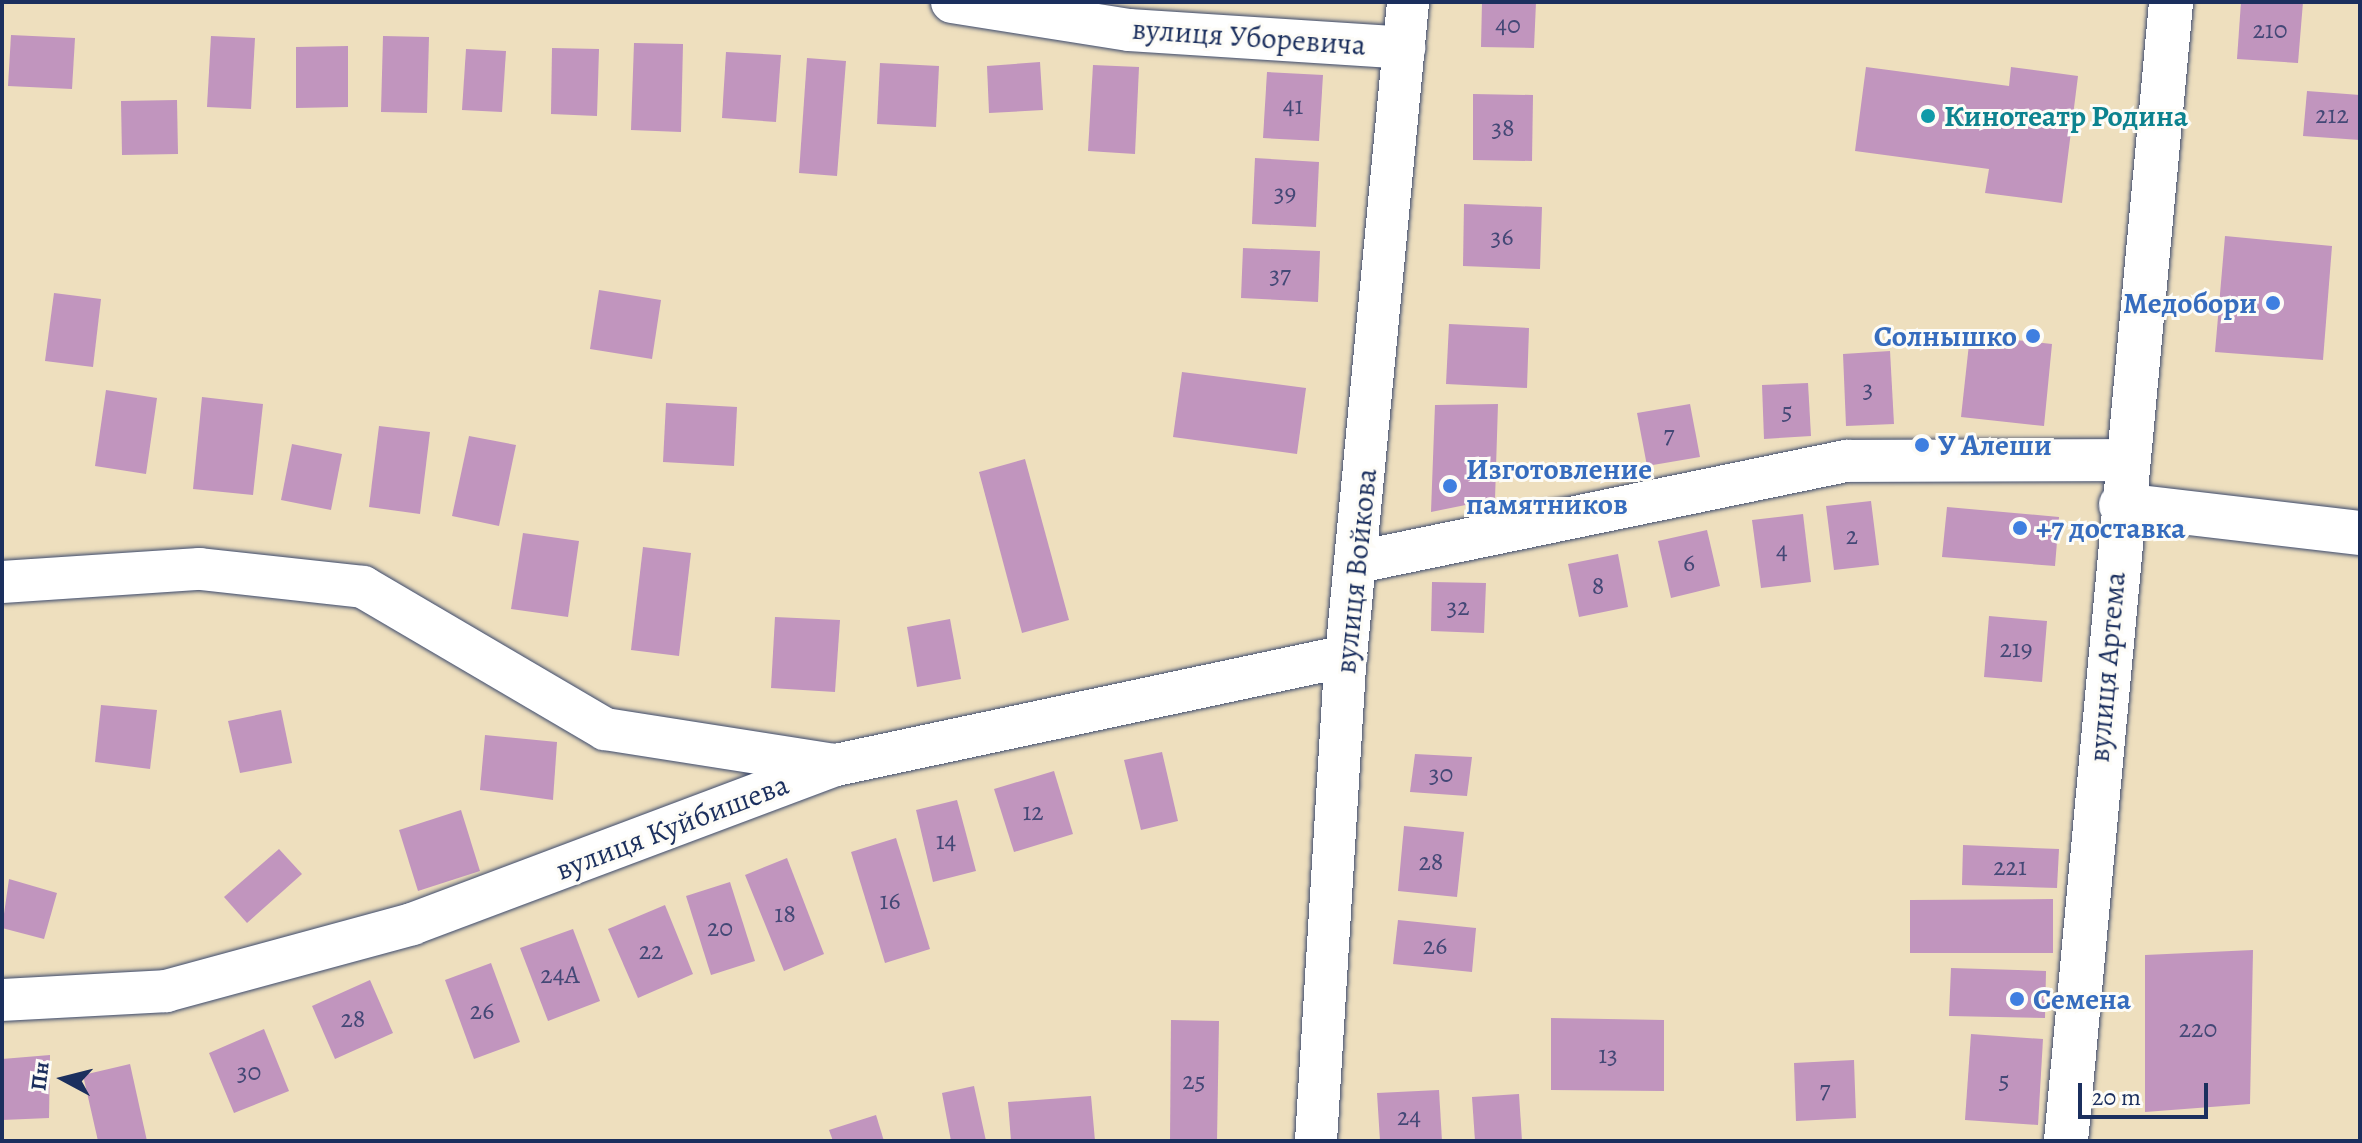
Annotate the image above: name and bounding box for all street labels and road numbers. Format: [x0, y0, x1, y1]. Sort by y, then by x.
street label: вулиця Уборевича [1131, 11, 1367, 63]
street label: вулиця Войкова [1327, 467, 1385, 675]
street label: вулиця Артема [2081, 570, 2133, 764]
street label: вулиця Куйбишева [550, 766, 794, 888]

